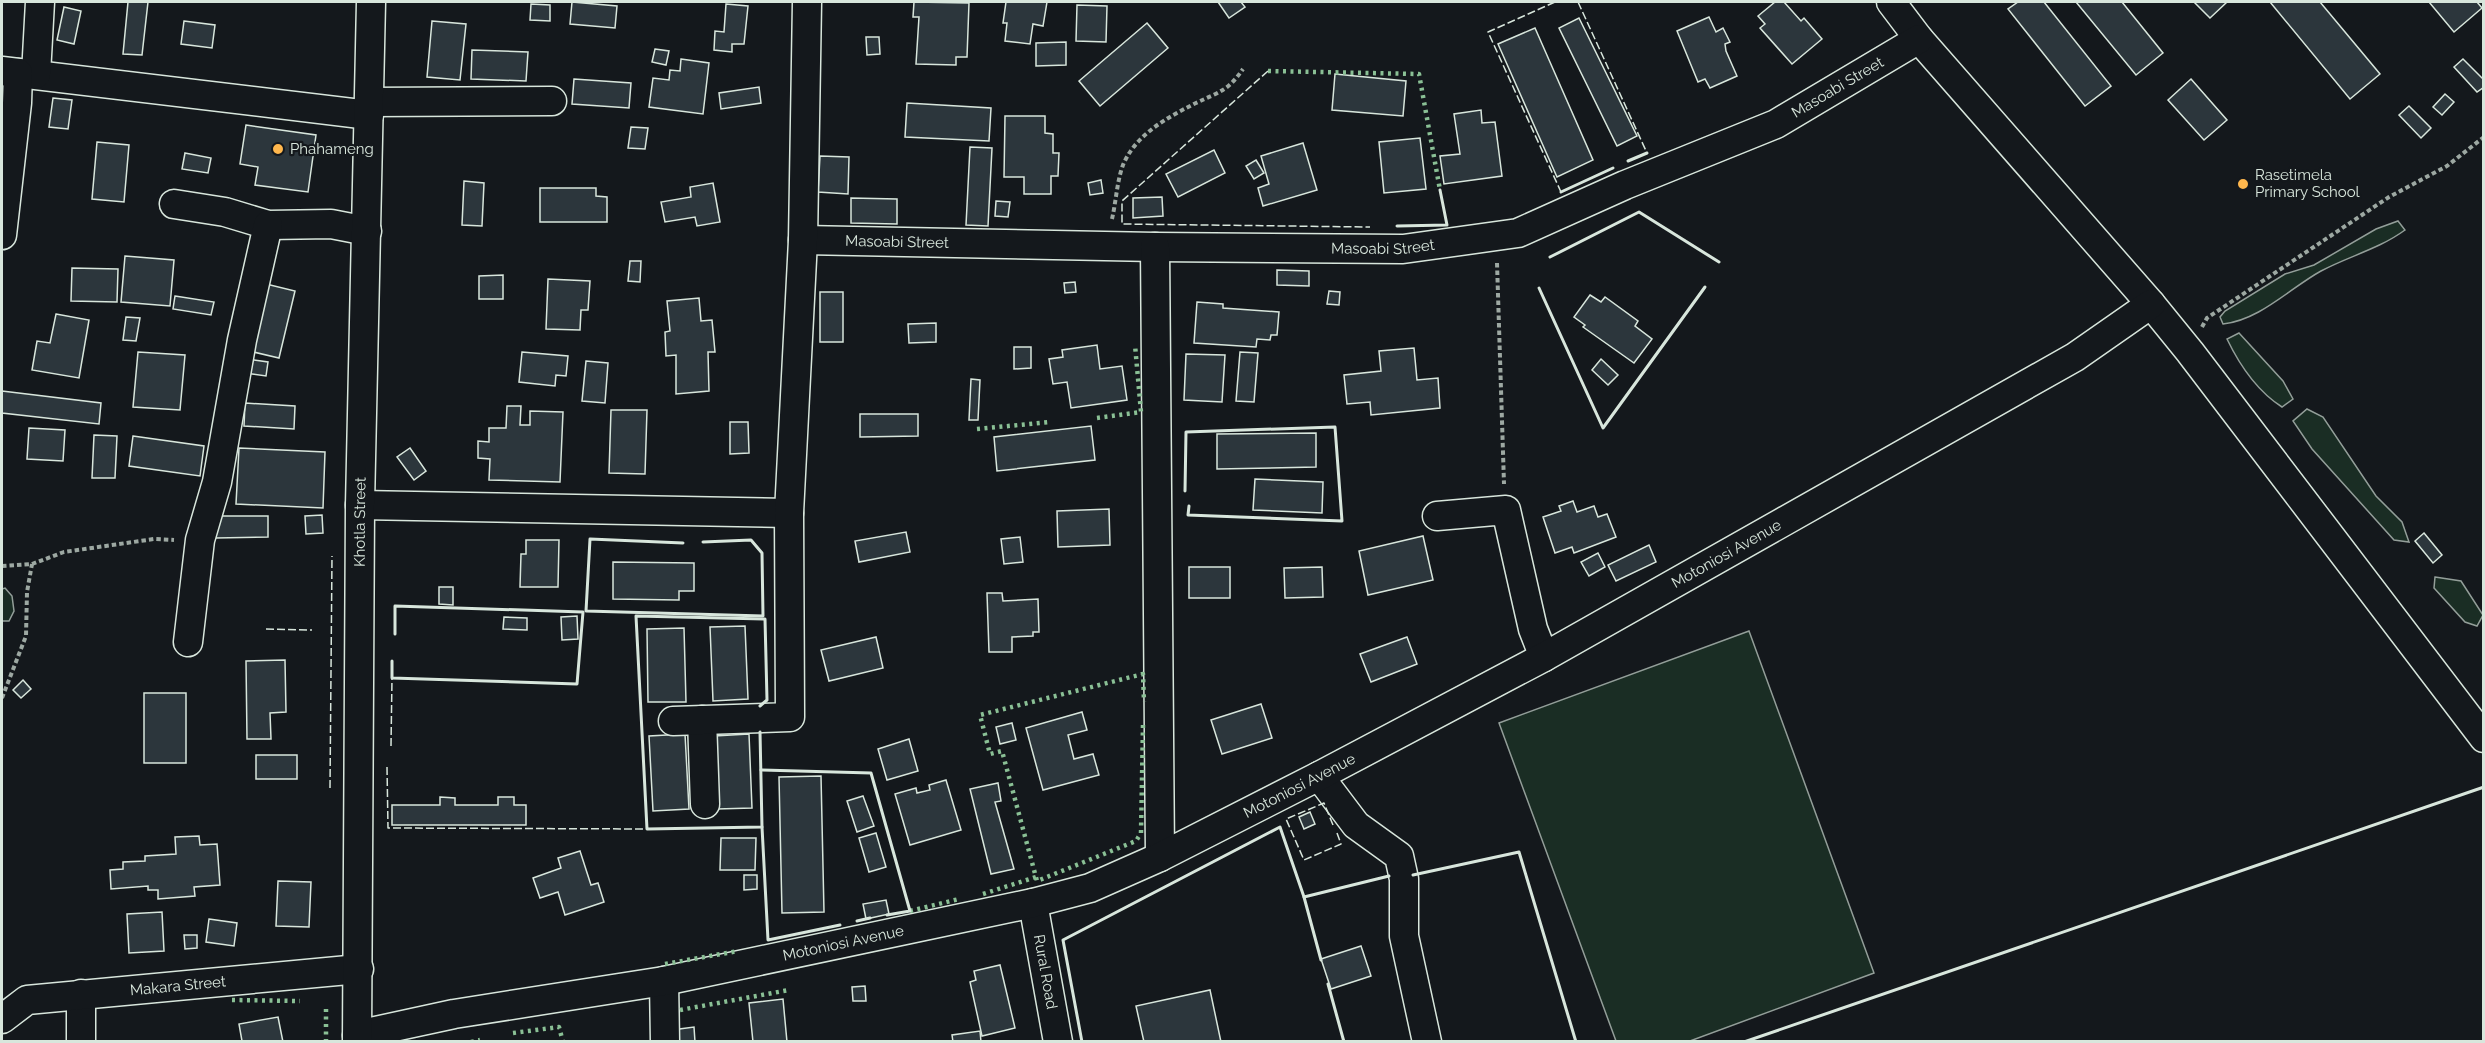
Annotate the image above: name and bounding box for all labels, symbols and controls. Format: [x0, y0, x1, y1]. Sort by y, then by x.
street label: Masoabi Street [1788, 53, 1887, 122]
place label: Phahameng [290, 140, 374, 158]
marker: Phahameng [271, 142, 285, 156]
place label: Rasetimela Primary School [2255, 166, 2361, 201]
marker: Rasetimela Primary School [2236, 177, 2250, 191]
street label: Masoabi Street [845, 232, 949, 252]
street label: Masoabi Street [1331, 236, 1436, 258]
street label: Khotla Street [351, 477, 370, 567]
street label: Motoniosi Avenue [1668, 516, 1785, 592]
street label: Motoniosi Avenue [1240, 749, 1358, 822]
street label: Motoniosi Avenue [781, 922, 906, 965]
street label: Rural Road [1030, 933, 1061, 1011]
street label: Makara Street [129, 972, 227, 999]

